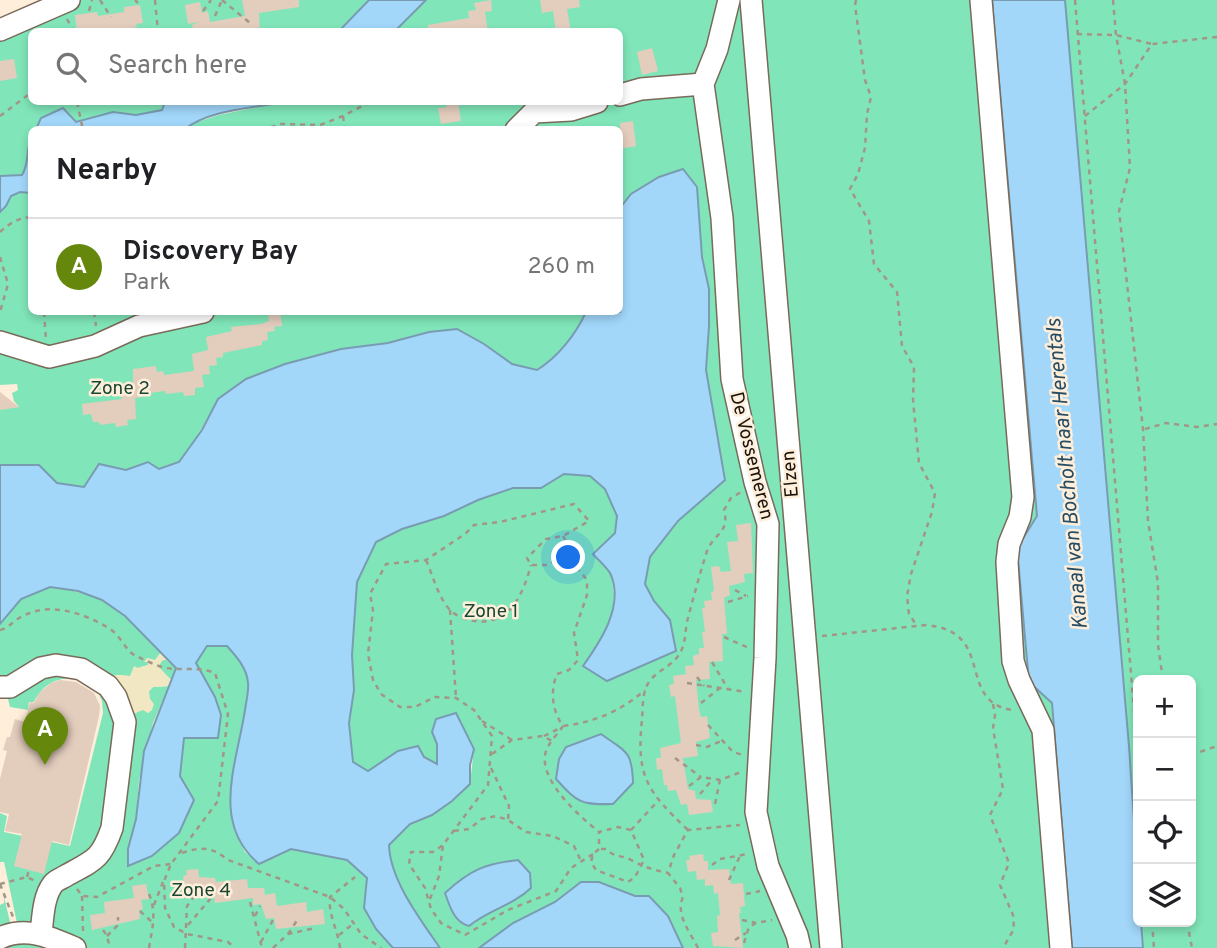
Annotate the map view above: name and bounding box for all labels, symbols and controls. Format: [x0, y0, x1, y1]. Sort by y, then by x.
search box [28, 28, 623, 105]
icon: search [52, 48, 90, 86]
text: Search here [108, 50, 247, 83]
text: Nearby [56, 153, 157, 190]
text: Discovery Bay [123, 236, 298, 269]
text: A [71, 253, 87, 282]
text: 260 m [528, 253, 595, 282]
text: Park [123, 269, 170, 298]
water label: Kanaal van Bocholt naar Herentals [1041, 317, 1095, 631]
park label: Zone 2 [90, 377, 150, 401]
street label: De Vossemeren [724, 390, 778, 522]
street label: Elzen [777, 450, 805, 498]
your location [551, 540, 585, 574]
park label: Zone 1 [463, 600, 519, 624]
map controls [1133, 675, 1196, 927]
button: + [1133, 675, 1196, 738]
pin: A [22, 707, 68, 765]
button: − [1133, 738, 1196, 801]
button: locate [1133, 801, 1196, 864]
button: layers [1133, 864, 1196, 927]
park label: Zone 4 [171, 879, 231, 903]

